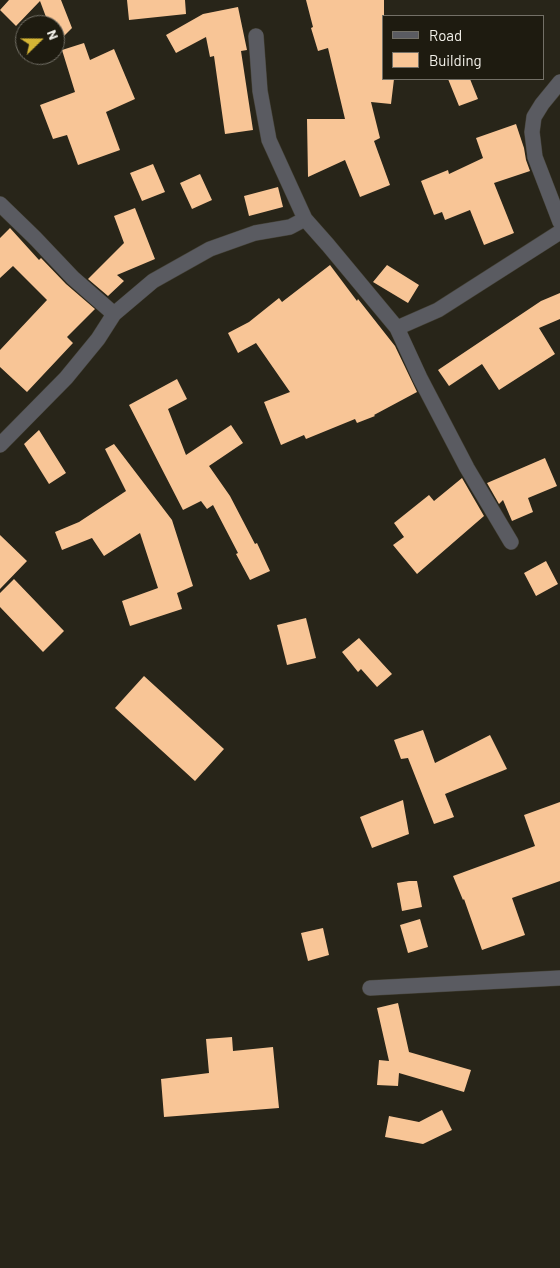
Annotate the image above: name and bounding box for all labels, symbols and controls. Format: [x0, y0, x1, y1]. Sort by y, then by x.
north arrow [15, 15, 65, 65]
legend [382, 15, 545, 80]
text: Road [429, 26, 462, 44]
text: N [44, 27, 63, 42]
text: Building [429, 51, 482, 69]

